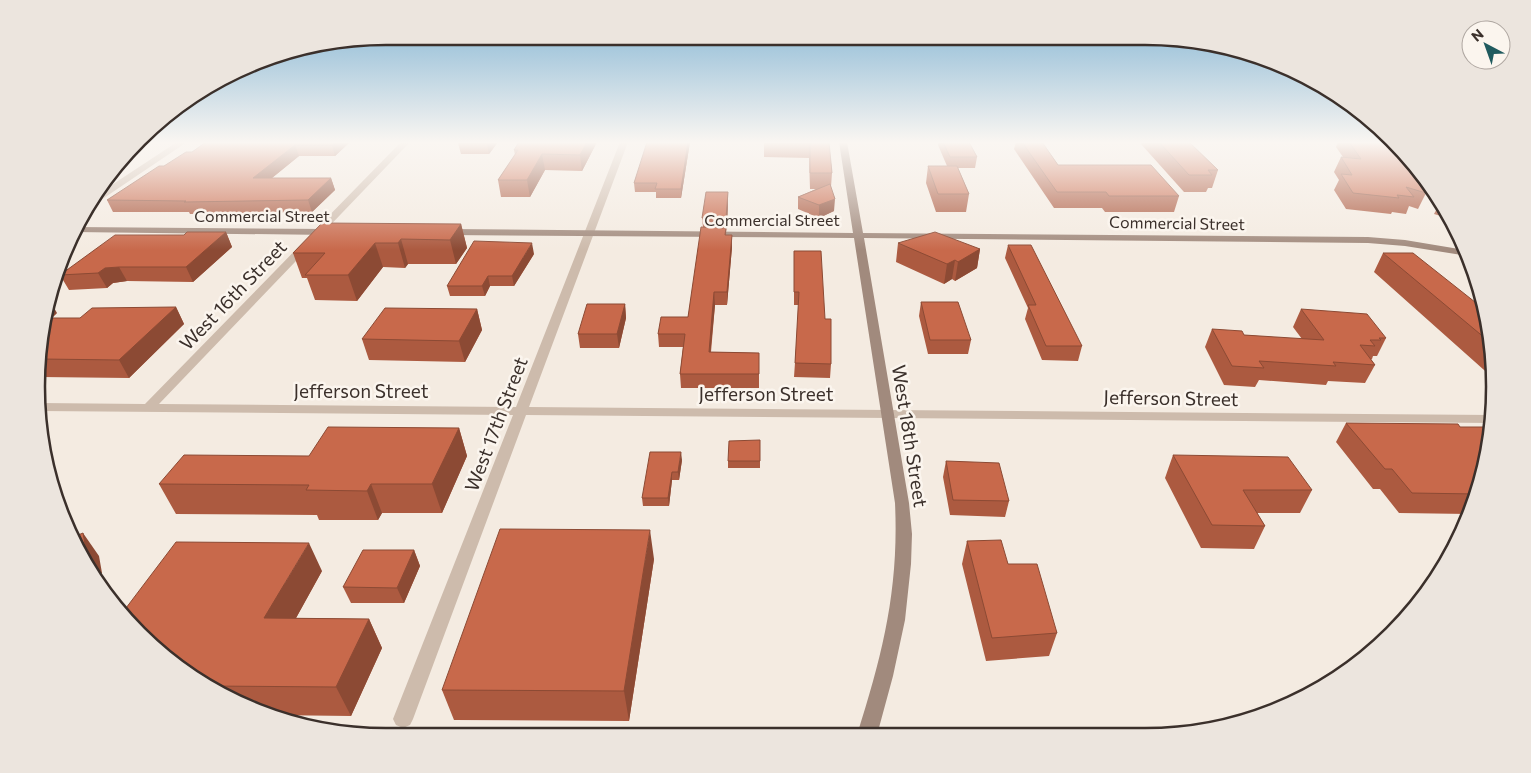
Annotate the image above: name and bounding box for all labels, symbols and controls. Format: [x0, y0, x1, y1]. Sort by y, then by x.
north arrow [1461, 20, 1511, 70]
text: N [1468, 25, 1487, 45]
street label: Commercial Street [194, 206, 330, 225]
street label: Commercial Street [704, 210, 840, 229]
street label: Commercial Street [1109, 212, 1245, 233]
street label: West 16th Street [174, 235, 291, 354]
street label: West 17th Street [459, 353, 532, 494]
street label: West 18th Street [888, 363, 933, 509]
street label: Jefferson Street [293, 379, 429, 402]
street label: Jefferson Street [698, 382, 834, 405]
street label: Jefferson Street [1103, 385, 1239, 410]

